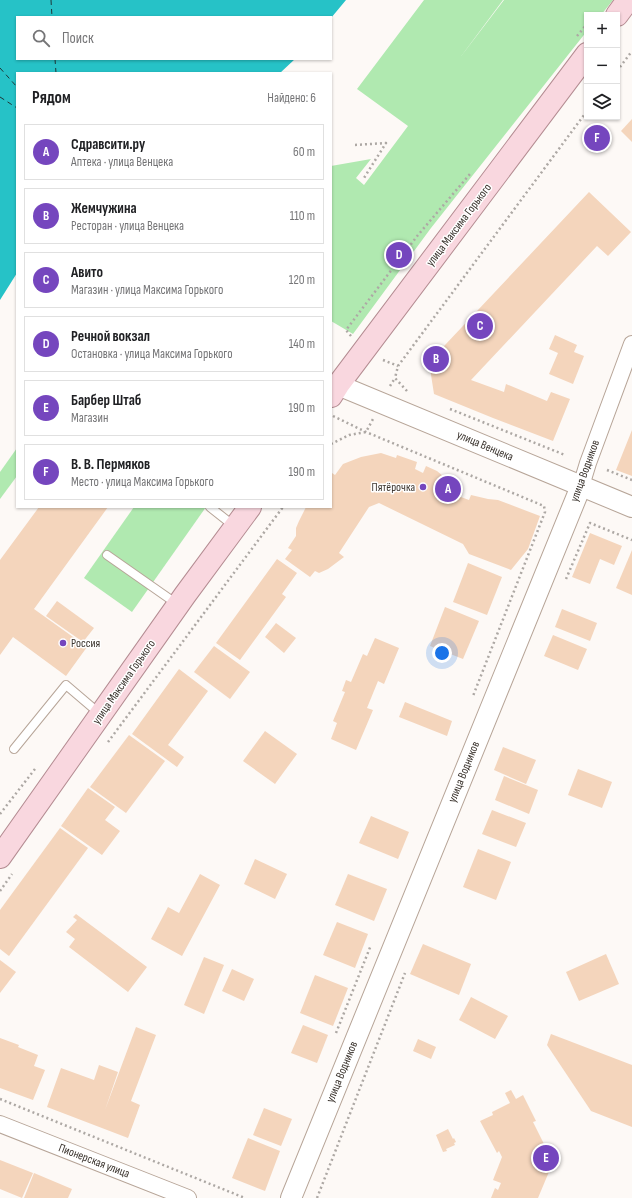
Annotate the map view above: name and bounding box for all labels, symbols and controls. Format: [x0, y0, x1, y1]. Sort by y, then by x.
map controls [584, 12, 620, 120]
button: + [584, 12, 620, 48]
search box [16, 16, 332, 60]
icon: search [30, 27, 52, 49]
text: Поиск [62, 29, 94, 48]
button: − [584, 48, 620, 84]
button: layers [584, 84, 620, 120]
text: Рядом [32, 88, 71, 108]
text: Найдено: 6 [267, 90, 316, 106]
pin: F [584, 123, 610, 153]
text: Сдравсити.ру [71, 135, 145, 154]
text: A [43, 144, 49, 160]
text: 60 m [293, 144, 315, 160]
text: Аптека · улица Венцека [71, 154, 173, 170]
street label: улица Максима Горького [423, 181, 495, 269]
text: Жемчужина [71, 199, 137, 218]
text: B [43, 208, 49, 224]
text: 110 m [290, 208, 315, 224]
text: Ресторан · улица Венцека [71, 218, 184, 234]
pin: D [386, 240, 412, 270]
text: Авито [71, 263, 103, 282]
text: C [43, 272, 49, 288]
text: 120 m [289, 272, 315, 288]
text: Магазин · улица Максима Горького [71, 282, 223, 298]
pin: C [467, 311, 493, 341]
text: Речной вокзал [71, 327, 150, 346]
text: D [43, 336, 49, 352]
text: 140 m [289, 336, 315, 352]
pin: B [423, 344, 449, 374]
text: Остановка · улица Максима Горького [71, 346, 233, 362]
text: Барбер Штаб [71, 391, 141, 410]
text: E [43, 400, 49, 416]
text: 190 m [288, 400, 315, 416]
text: Магазин [71, 410, 108, 426]
street label: улица Венцека [455, 427, 516, 465]
street label: улица Водников [567, 438, 603, 504]
text: В. В. Пермяков [71, 455, 150, 474]
text: F [43, 464, 49, 480]
text: 190 m [288, 464, 315, 480]
text: Место · улица Максима Горького [71, 474, 214, 490]
pin: A [435, 474, 461, 504]
place label: Пятёрочка [372, 480, 415, 495]
marker: Пятёрочка [418, 482, 428, 492]
place label: Россия [71, 636, 101, 651]
street label: улица Максима Горького [89, 637, 159, 727]
marker: Россия [58, 638, 68, 648]
your location [432, 643, 452, 663]
street label: улица Водников [445, 739, 483, 805]
street label: улица Водников [323, 1039, 361, 1105]
street label: Пионерская улица [56, 1141, 132, 1182]
pin: E [533, 1143, 559, 1173]

